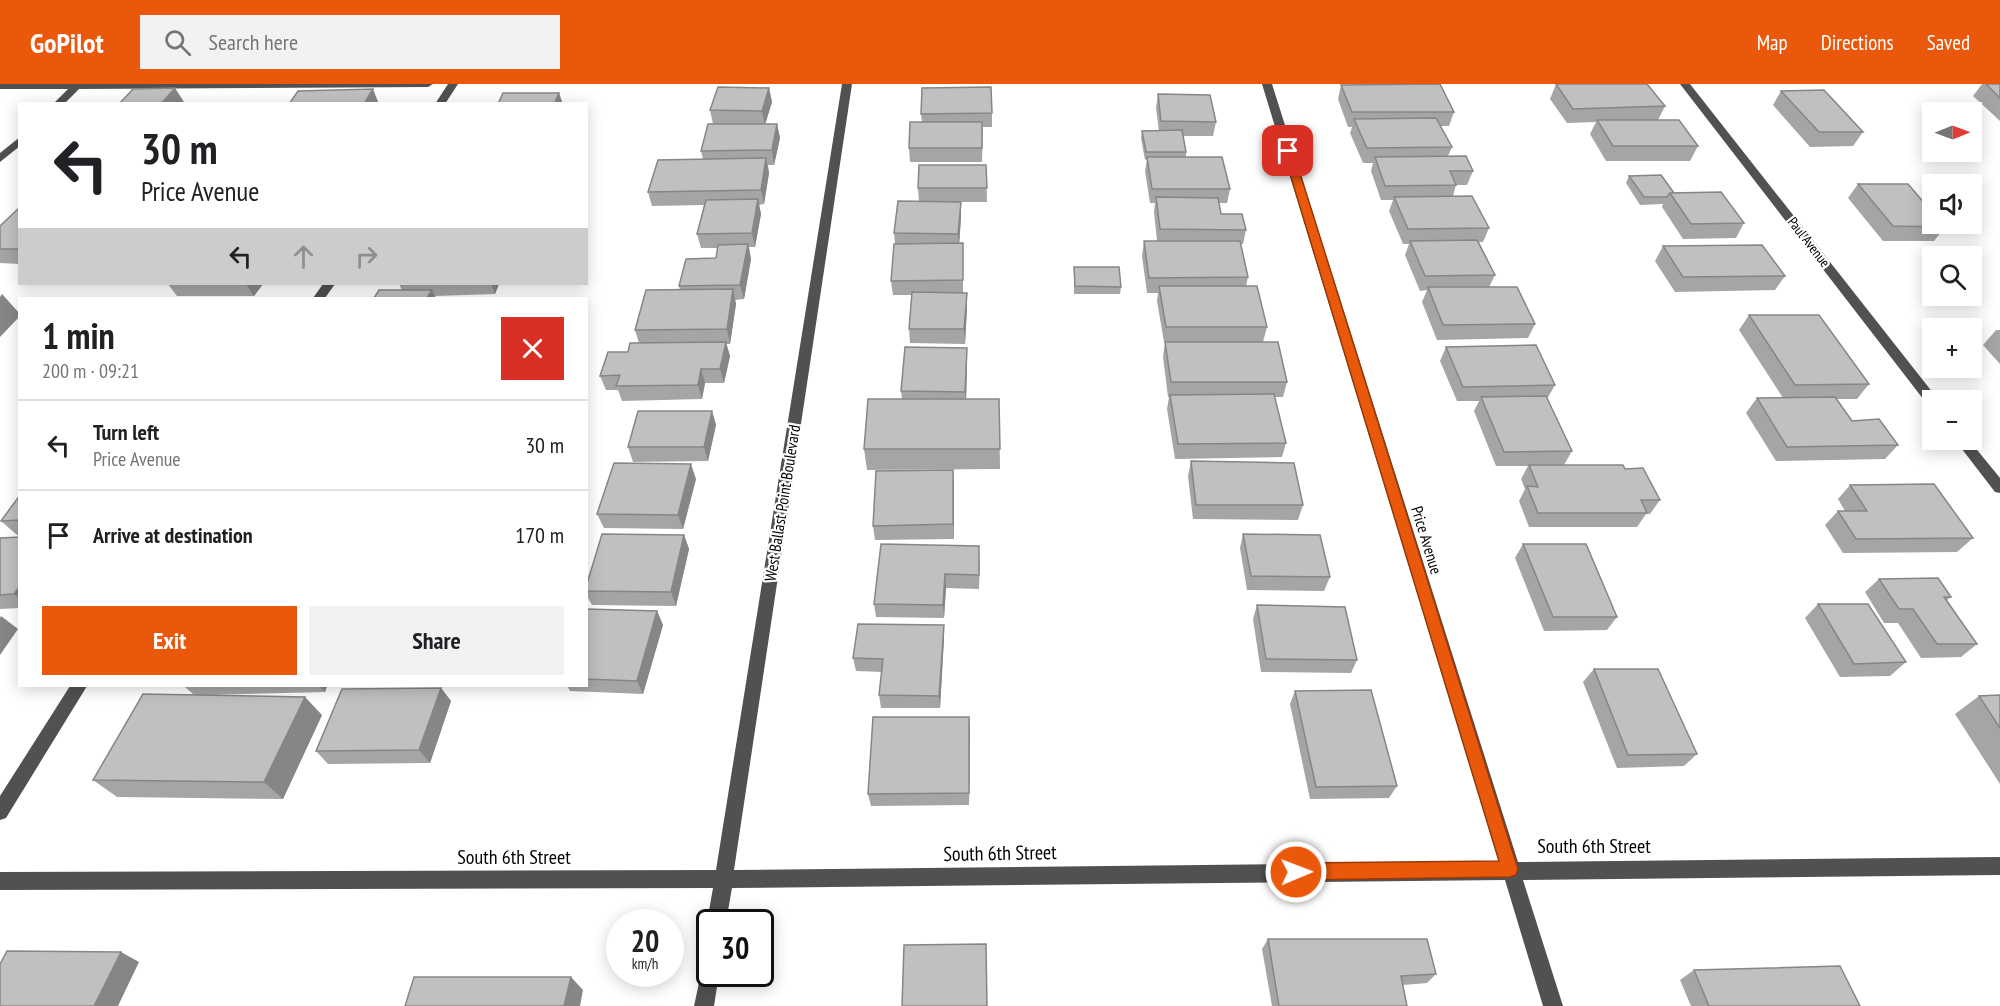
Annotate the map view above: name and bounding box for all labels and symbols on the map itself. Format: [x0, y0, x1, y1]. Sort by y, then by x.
north arrow [1922, 102, 1982, 162]
pin [1262, 125, 1313, 176]
street label: Paul Avenue [1784, 213, 1834, 271]
street label: West Ballast Point Boulevard [760, 423, 804, 583]
street label: Price Avenue [1407, 504, 1447, 576]
street label: South 6th Street [1537, 833, 1651, 859]
street label: South 6th Street [943, 839, 1057, 867]
position arrow [1264, 840, 1328, 904]
street label: South 6th Street [457, 844, 571, 870]
speed limit sign: 30 [696, 909, 774, 987]

